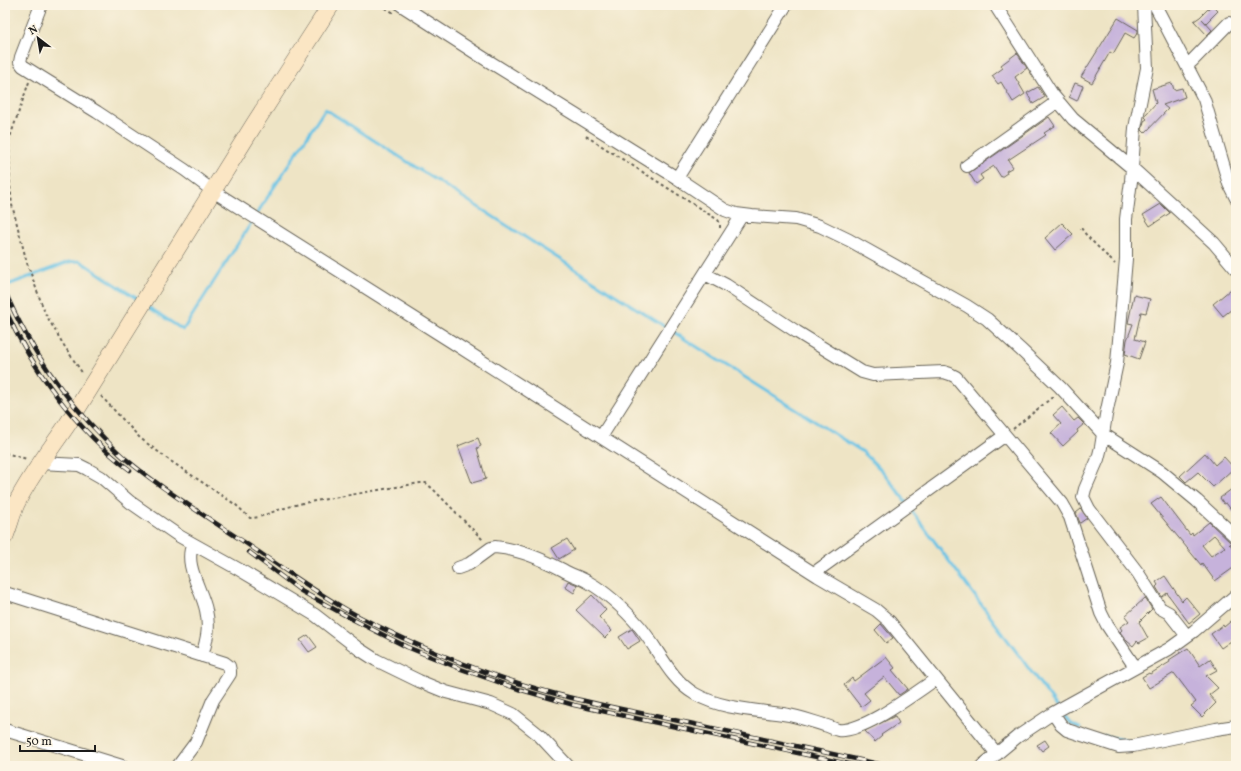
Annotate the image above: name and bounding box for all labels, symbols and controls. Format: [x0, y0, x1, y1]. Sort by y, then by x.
north arrow [18, 18, 58, 58]
text: N [26, 22, 41, 39]
scale bar [20, 727, 95, 753]
text: 50 m [26, 734, 52, 750]

